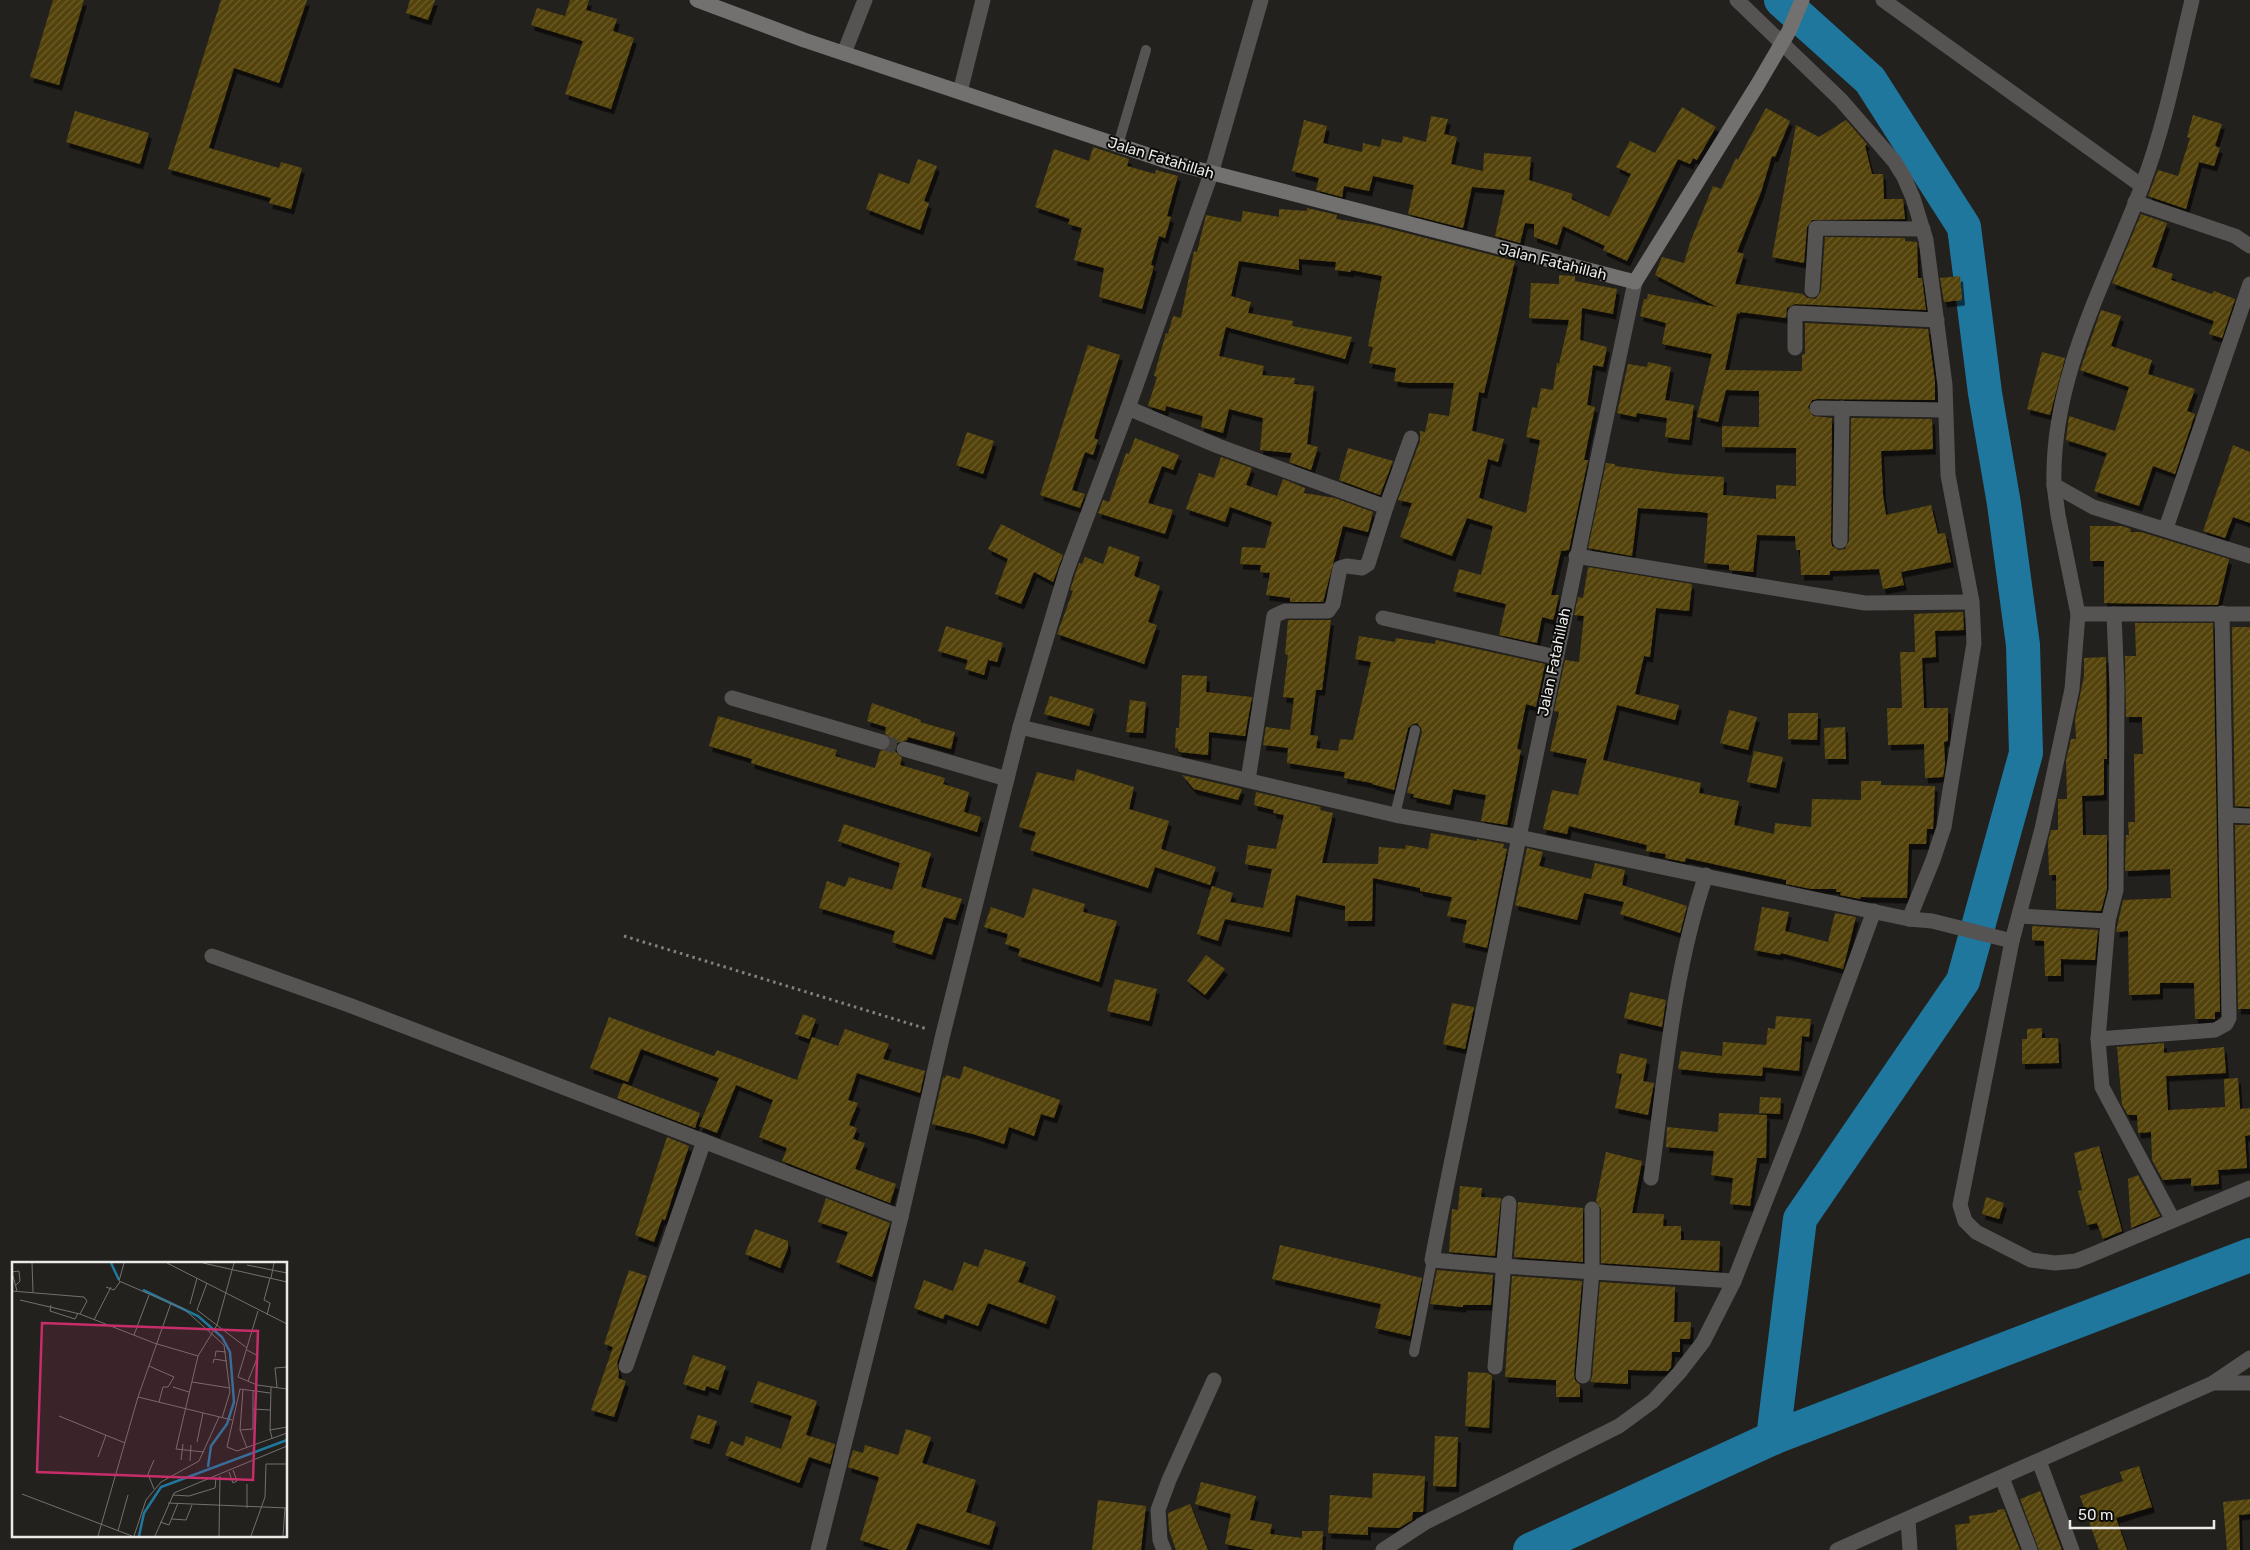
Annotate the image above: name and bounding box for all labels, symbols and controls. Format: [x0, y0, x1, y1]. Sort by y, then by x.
street label: Jalan Fatahillah [1105, 133, 1217, 183]
street label: Jalan Fatahillah [1497, 240, 1609, 284]
street label: Jalan Fatahillah [1534, 606, 1574, 718]
inset map [12, 1262, 288, 1538]
scale bar [2070, 1498, 2214, 1530]
text: 50 m [2078, 1506, 2113, 1524]

